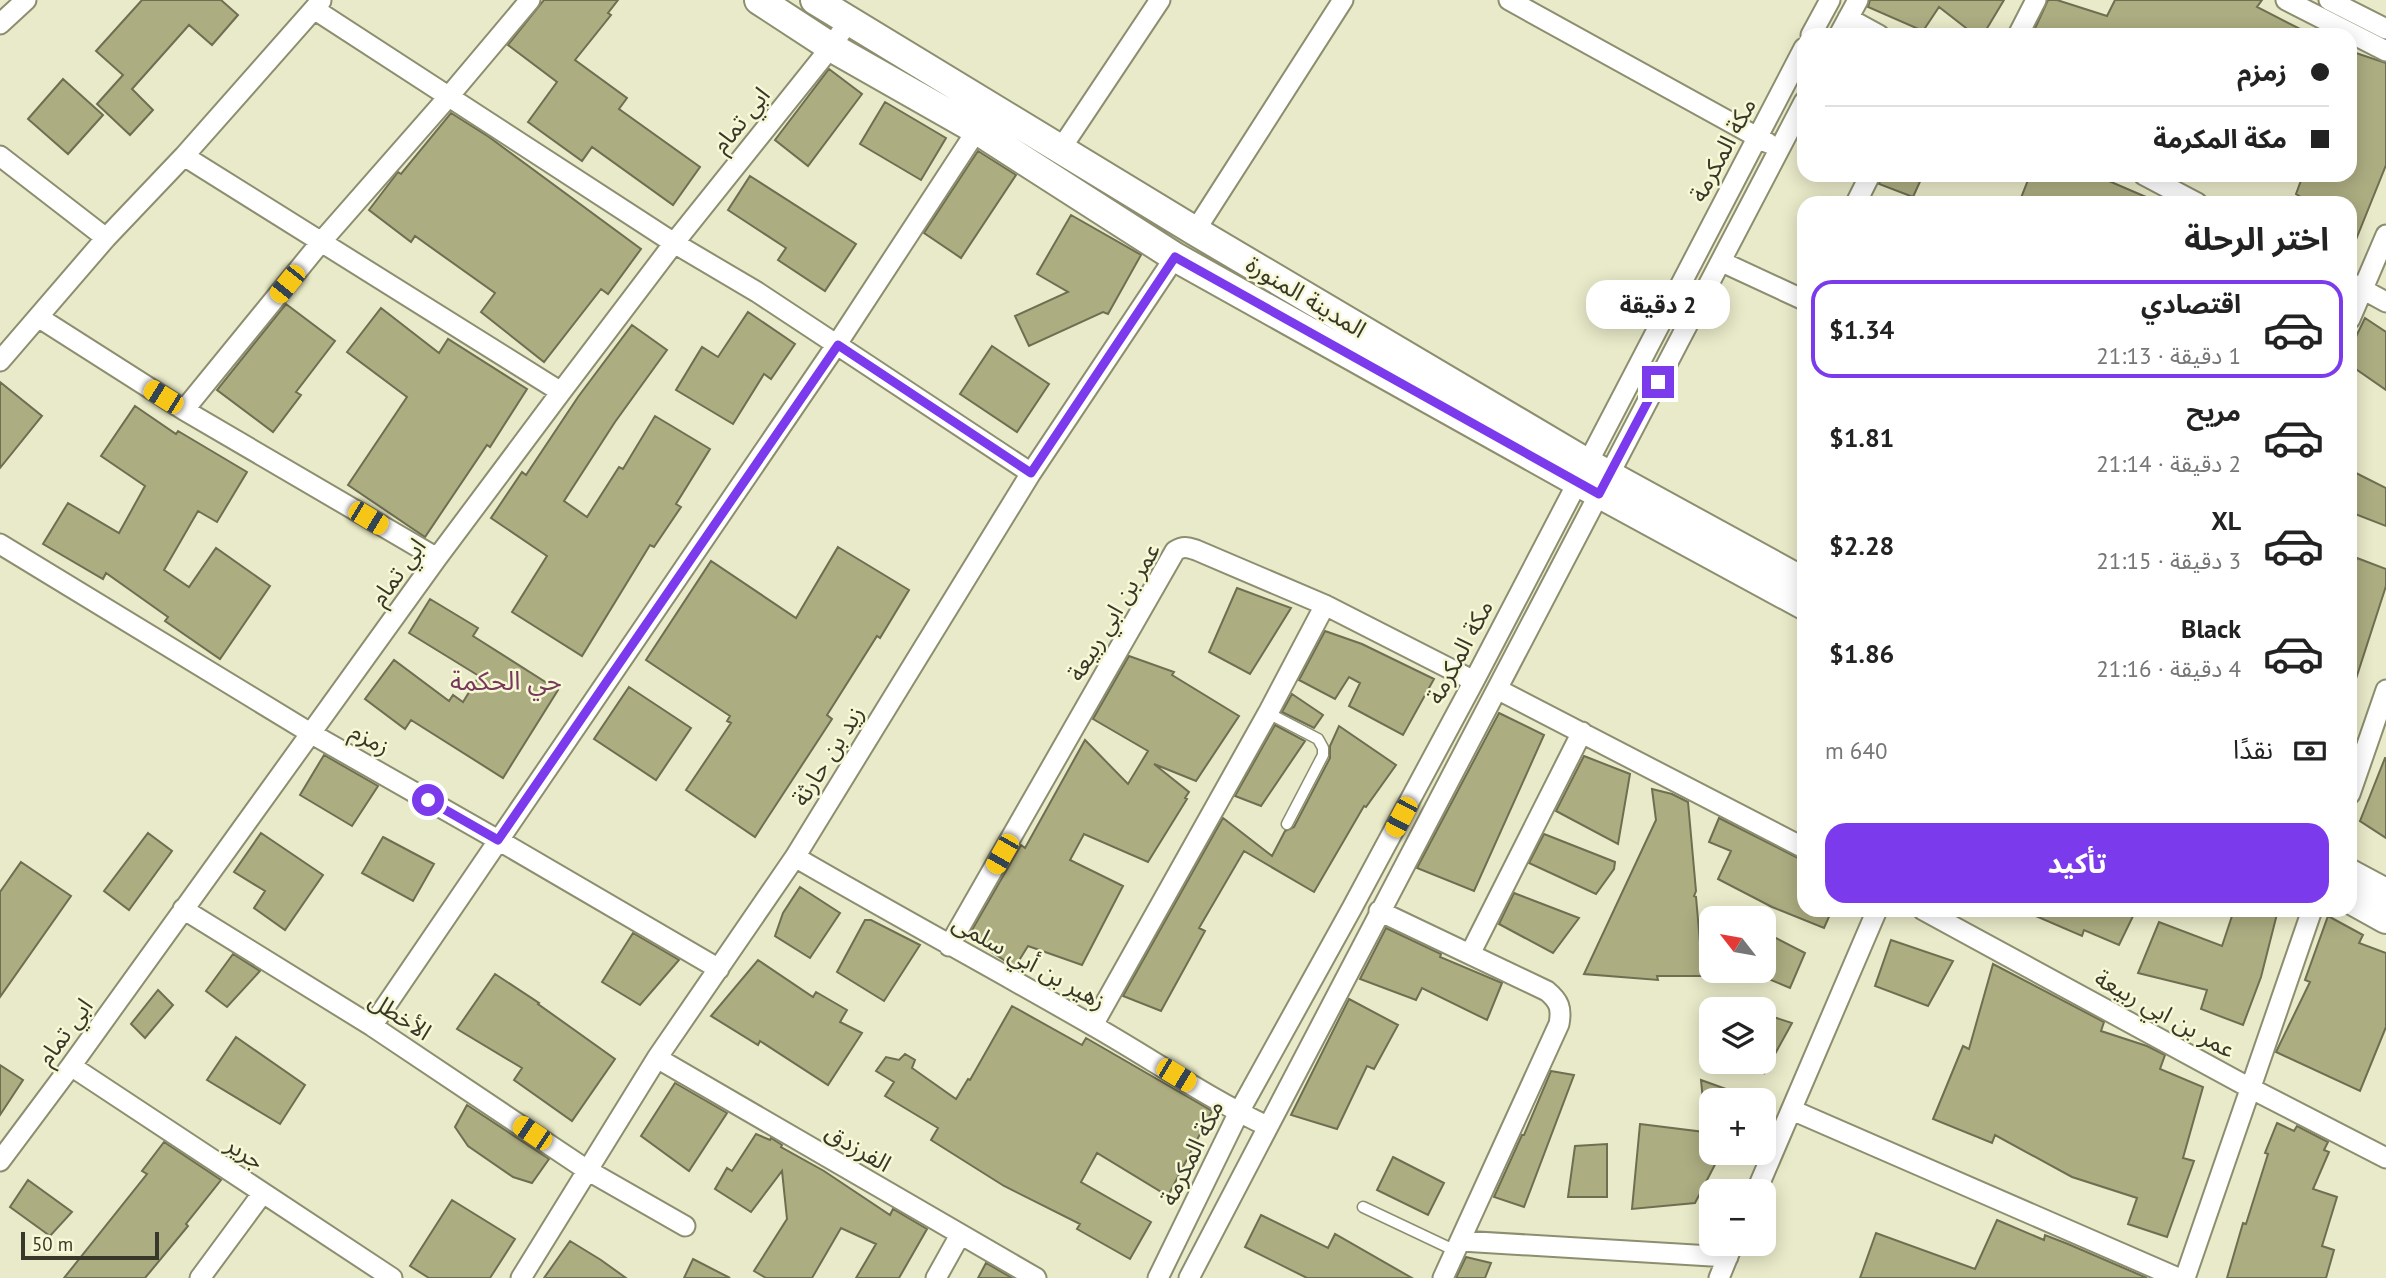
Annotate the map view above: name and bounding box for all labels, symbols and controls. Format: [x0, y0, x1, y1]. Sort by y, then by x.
text: زمزم [2237, 55, 2287, 88]
street label: ابي تمام [705, 80, 779, 161]
street label: مكة المكرمة [1682, 92, 1763, 207]
text: مكة المكرمة [2153, 122, 2287, 155]
text: اختر الرحلة [2184, 217, 2329, 259]
street label: المدينة المنورة [1240, 249, 1372, 345]
car [266, 261, 309, 307]
callout: 2 دقيقة [1586, 280, 1730, 330]
text: اقتصادي [2141, 287, 2241, 320]
text: 2 دقيقة [1620, 290, 1696, 319]
icon: car [2262, 298, 2325, 361]
text: $1.34 [1829, 313, 1894, 346]
text: 1 دقيقة · 21:13 [2096, 341, 2241, 370]
route end [1642, 366, 1674, 398]
car [140, 377, 187, 417]
text: مريح [2186, 395, 2241, 428]
icon: car [2262, 406, 2325, 469]
text: $1.81 [1829, 421, 1894, 454]
text: 2 دقيقة · 21:14 [2096, 449, 2241, 478]
car [345, 498, 392, 538]
text: XL [2211, 504, 2241, 537]
icon: car [2262, 514, 2325, 577]
text: $2.28 [1829, 529, 1894, 562]
street label: ابي تمام [363, 532, 435, 614]
street label: عمر بن ابي ربيعة [1060, 537, 1170, 688]
text: 3 دقيقة · 21:15 [2096, 546, 2241, 575]
street label: مكة المكرمة [1419, 594, 1500, 709]
text: Black [2181, 612, 2241, 645]
icon: car [2262, 622, 2325, 685]
text: $1.86 [1829, 637, 1894, 670]
text: 4 دقيقة · 21:16 [2096, 654, 2241, 683]
district label: حي الحكمة [450, 664, 562, 701]
street label: زيد بن حارثة [785, 700, 871, 812]
street label: زمزم [344, 715, 396, 765]
icon: cash [2291, 732, 2329, 770]
text: نقدًا [2233, 733, 2273, 766]
text: 640 m [1825, 736, 1887, 765]
route start [412, 784, 444, 816]
car [1382, 794, 1421, 840]
button: تأكيد [1825, 823, 2329, 903]
car [983, 831, 1022, 877]
north arrow [1699, 906, 1776, 984]
map controls [1699, 906, 1776, 1256]
street label: زهير بن أبي سلمى [945, 907, 1111, 1020]
street label: عمر بن ابي ربيعة [2088, 962, 2241, 1068]
street label: الأخطل [363, 984, 437, 1047]
street label: ابي تمام [30, 992, 102, 1074]
button: layers [1699, 997, 1776, 1074]
car [1153, 1055, 1200, 1095]
button: + [1699, 1088, 1776, 1165]
street label: مكة المكرمة [1153, 1095, 1230, 1211]
car [509, 1113, 556, 1153]
street label: الفرزدق [820, 1116, 897, 1179]
street label: جرير [219, 1128, 270, 1177]
button: − [1699, 1179, 1776, 1256]
scale bar [21, 1229, 159, 1261]
text: 50 m [32, 1232, 73, 1256]

